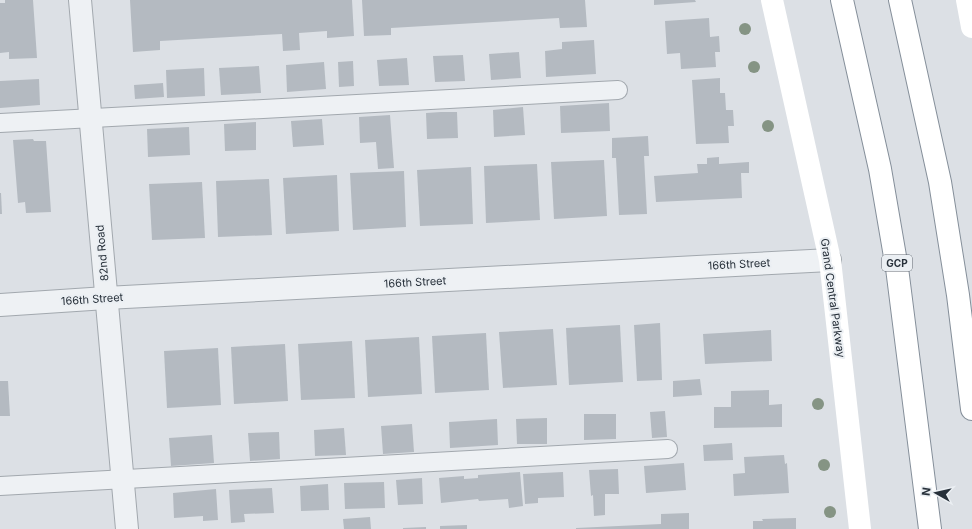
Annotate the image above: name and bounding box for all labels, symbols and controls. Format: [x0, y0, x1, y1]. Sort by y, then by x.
street label: 82nd Road [93, 224, 111, 282]
street label: Grand Central Parkway [818, 237, 848, 359]
street label: 166th Street [707, 255, 771, 273]
road number: GCP [882, 255, 912, 271]
street label: 166th Street [383, 273, 447, 291]
street label: 166th Street [60, 290, 124, 308]
north arrow [916, 473, 956, 513]
text: N [919, 486, 934, 497]

